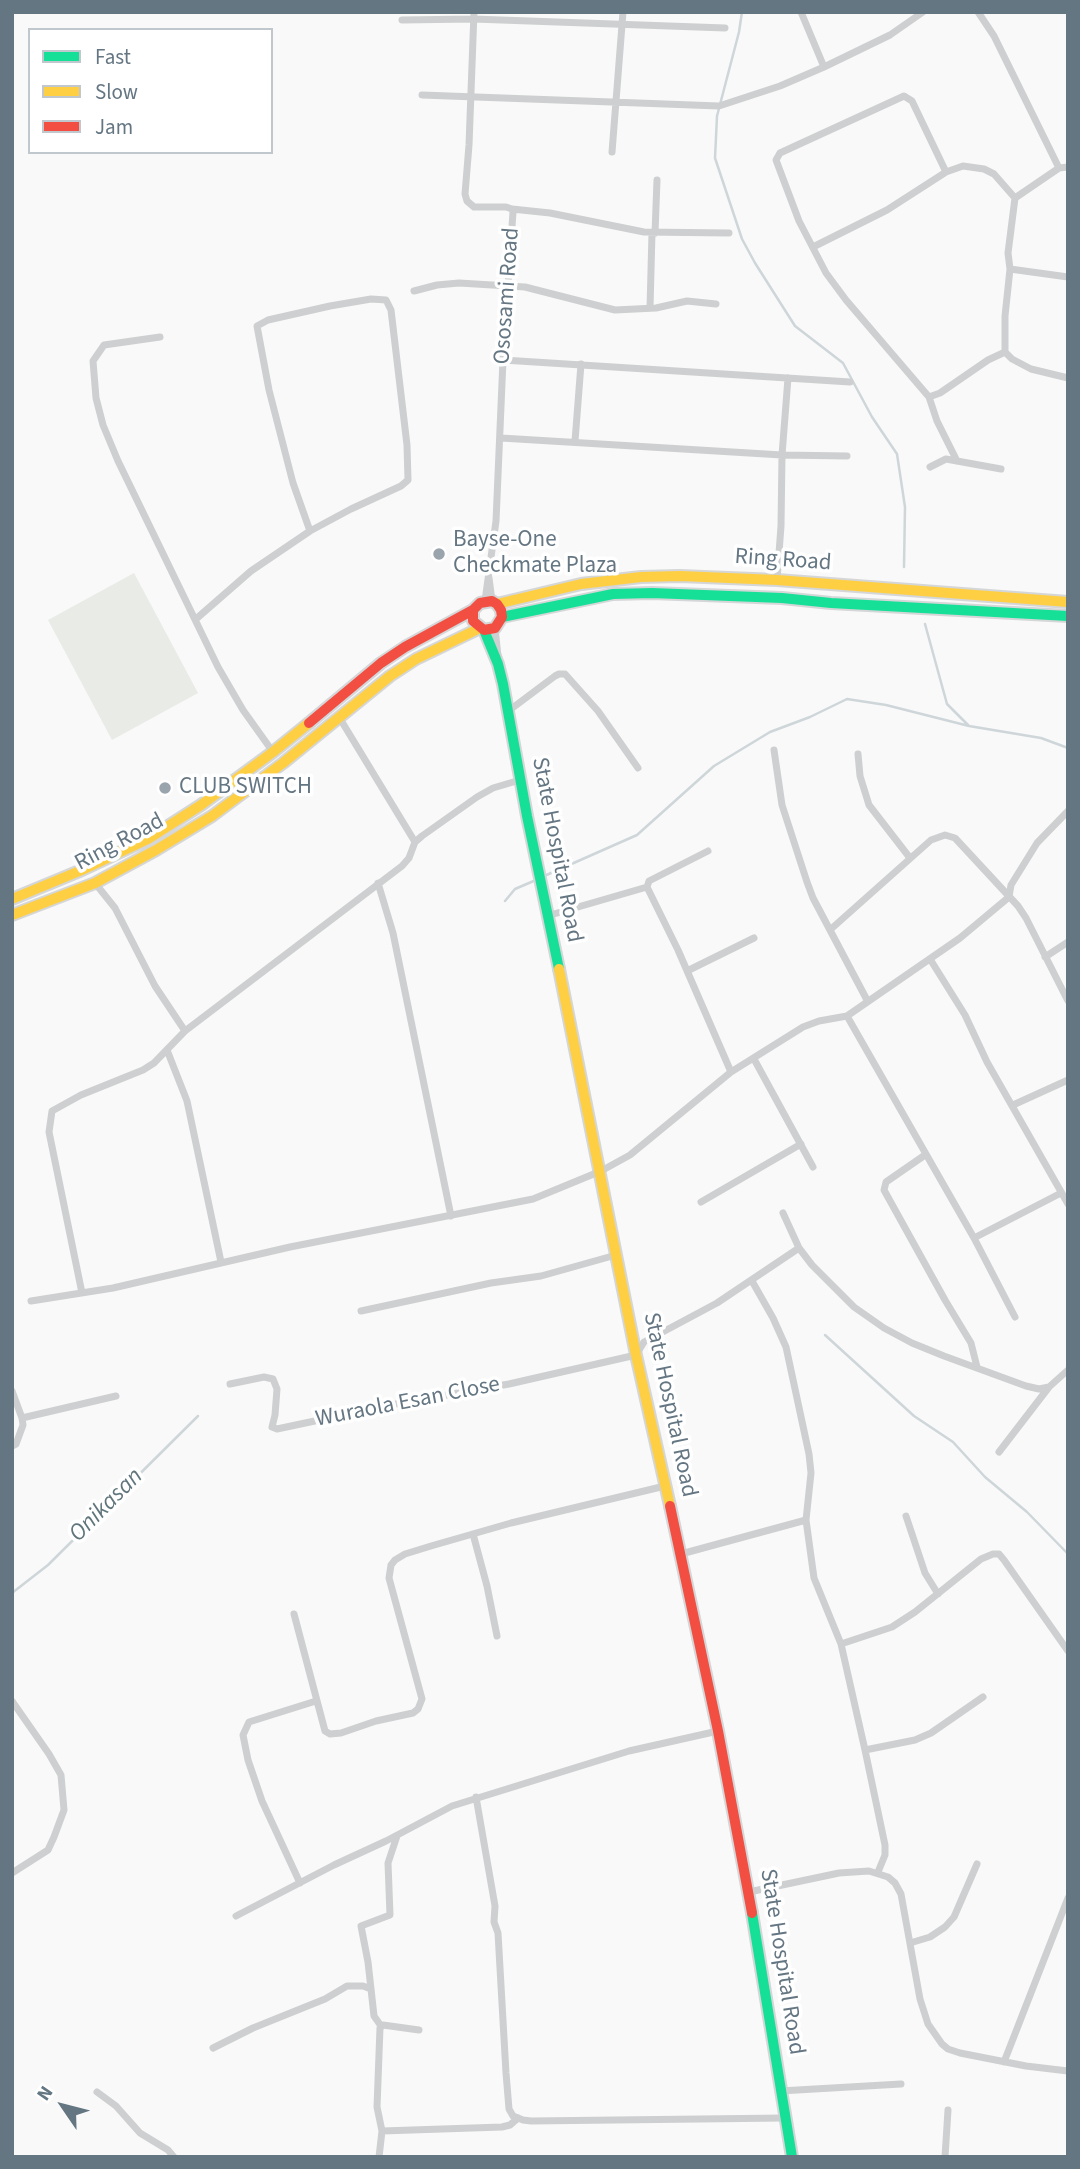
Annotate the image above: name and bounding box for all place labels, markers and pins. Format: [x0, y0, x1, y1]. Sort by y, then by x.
place label: Bayse-One Checkmate Plaza [453, 527, 617, 581]
marker: Bayse-One Checkmate Plaza [431, 546, 447, 562]
place label: CLUB SWITCH [179, 774, 312, 802]
marker: CLUB SWITCH [157, 780, 173, 796]

